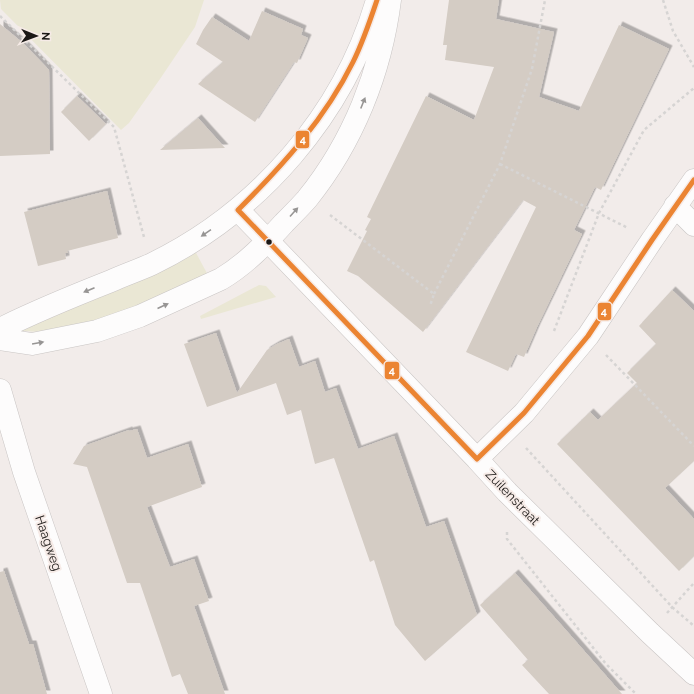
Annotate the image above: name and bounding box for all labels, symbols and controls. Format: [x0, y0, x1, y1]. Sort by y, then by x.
north arrow [16, 16, 56, 56]
text: N [39, 32, 52, 40]
one-way arrow [361, 97, 367, 109]
line badge: 4 [295, 130, 310, 149]
text: 4 [300, 133, 306, 146]
one-way arrow [289, 208, 298, 217]
one-way arrow [201, 229, 211, 237]
unlabelled marker [264, 237, 274, 247]
one-way arrow [83, 287, 95, 293]
line badge: 4 [597, 302, 612, 321]
one-way arrow [157, 303, 168, 309]
text: 4 [601, 305, 607, 318]
one-way arrow [32, 340, 45, 346]
line badge: 4 [384, 361, 400, 380]
text: 4 [389, 364, 395, 377]
street label: Zuilenstraat [483, 467, 543, 529]
street label: Haagweg [32, 513, 65, 573]

